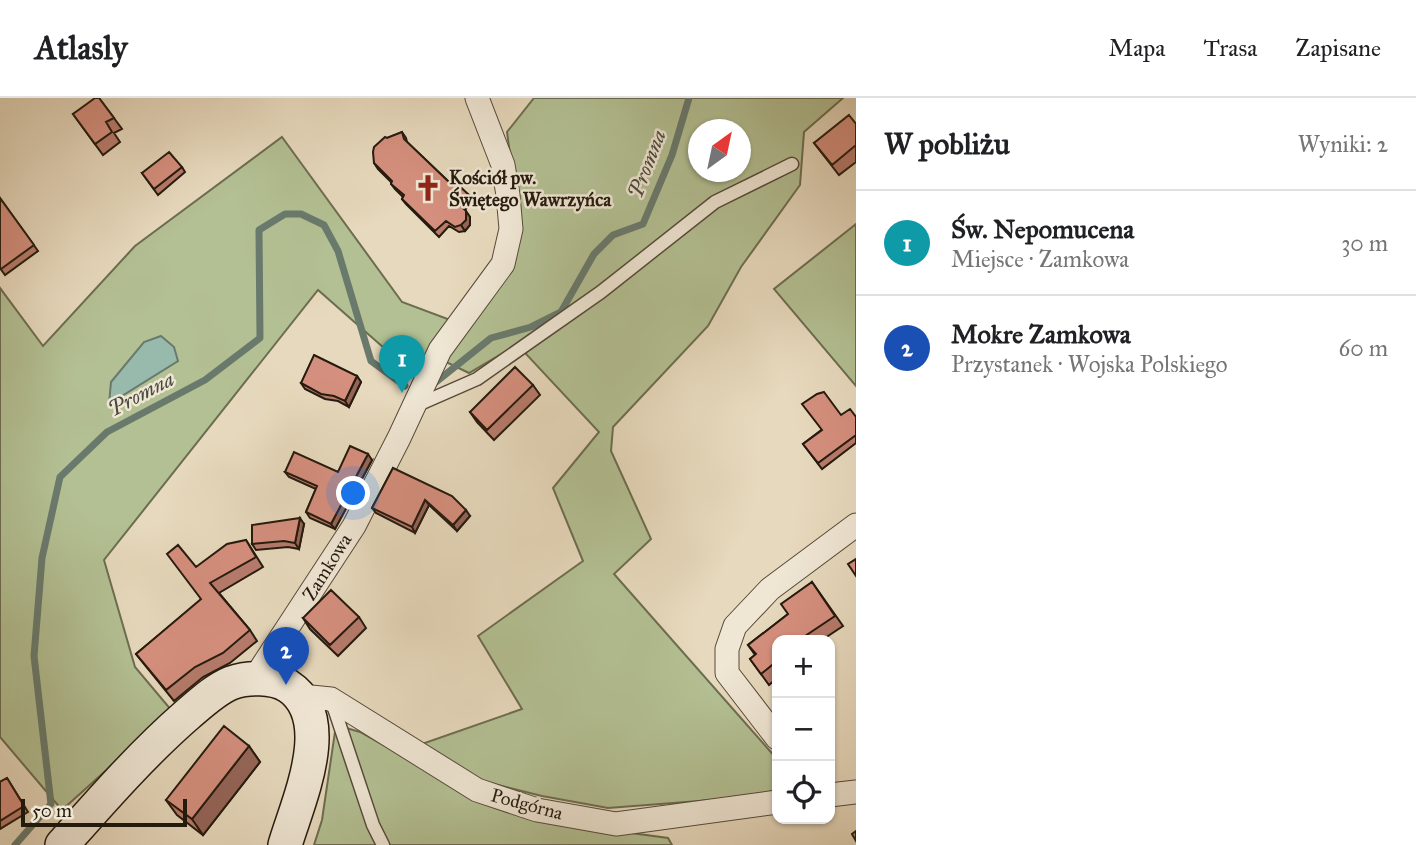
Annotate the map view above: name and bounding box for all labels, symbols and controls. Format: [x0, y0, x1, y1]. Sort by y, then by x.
text: Atlasly [35, 28, 127, 68]
text: Mapa [1108, 33, 1166, 63]
text: Trasa [1204, 33, 1257, 63]
text: Zapisane [1295, 33, 1381, 63]
north arrow [688, 119, 751, 182]
water label: Promna [622, 126, 672, 202]
text: W pobliżu [884, 126, 1010, 162]
text: Wyniki: 2 [1298, 130, 1388, 158]
place label: Kościół pw. Świętego Wawrzyńca [449, 166, 612, 212]
church icon: Kościół pw. Świętego Wawrzyńca [413, 173, 443, 203]
text: Św. Nepomucena [951, 213, 1134, 245]
text: 1 [902, 229, 912, 257]
text: 30 m [1341, 229, 1388, 257]
text: Miejsce · Zamkowa [951, 245, 1129, 273]
text: Mokre Zamkowa [951, 318, 1131, 350]
text: 2 [901, 334, 913, 362]
text: 60 m [1339, 334, 1388, 362]
pin: 1 [379, 335, 425, 393]
text: Przystanek · Wojska Polskiego [951, 350, 1228, 378]
water label: Promna [104, 366, 178, 422]
your location [336, 476, 370, 510]
street label: Zamkowa [297, 528, 357, 605]
pin: 2 [263, 627, 309, 685]
map controls [772, 635, 835, 824]
button: + [772, 635, 835, 698]
button: − [772, 698, 835, 761]
button: locate [772, 761, 835, 824]
street label: Podgórna [488, 783, 566, 826]
scale bar [21, 796, 187, 828]
text: 50 m [32, 799, 72, 822]

